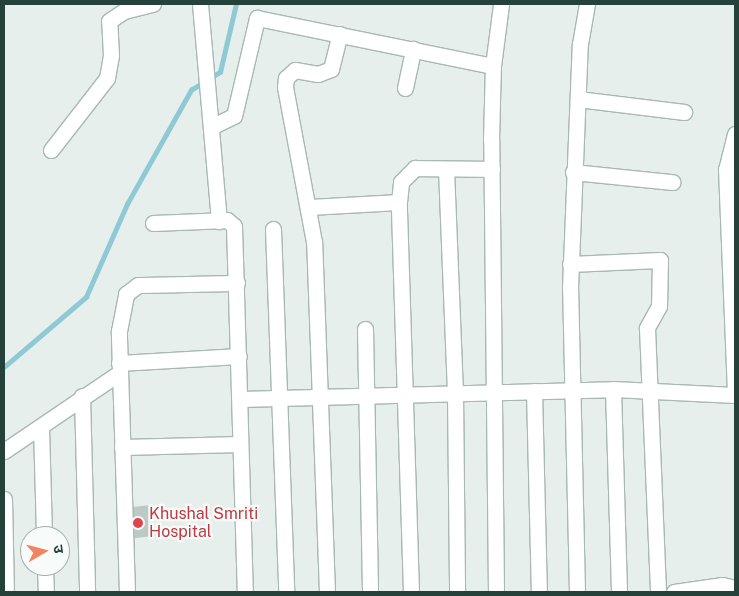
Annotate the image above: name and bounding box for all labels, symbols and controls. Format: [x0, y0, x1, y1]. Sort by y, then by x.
place label: Khushal Smriti Hospital [149, 504, 258, 542]
marker: Khushal Smriti Hospital [131, 516, 145, 530]
north arrow [20, 526, 70, 576]
text: उ [50, 544, 67, 554]

